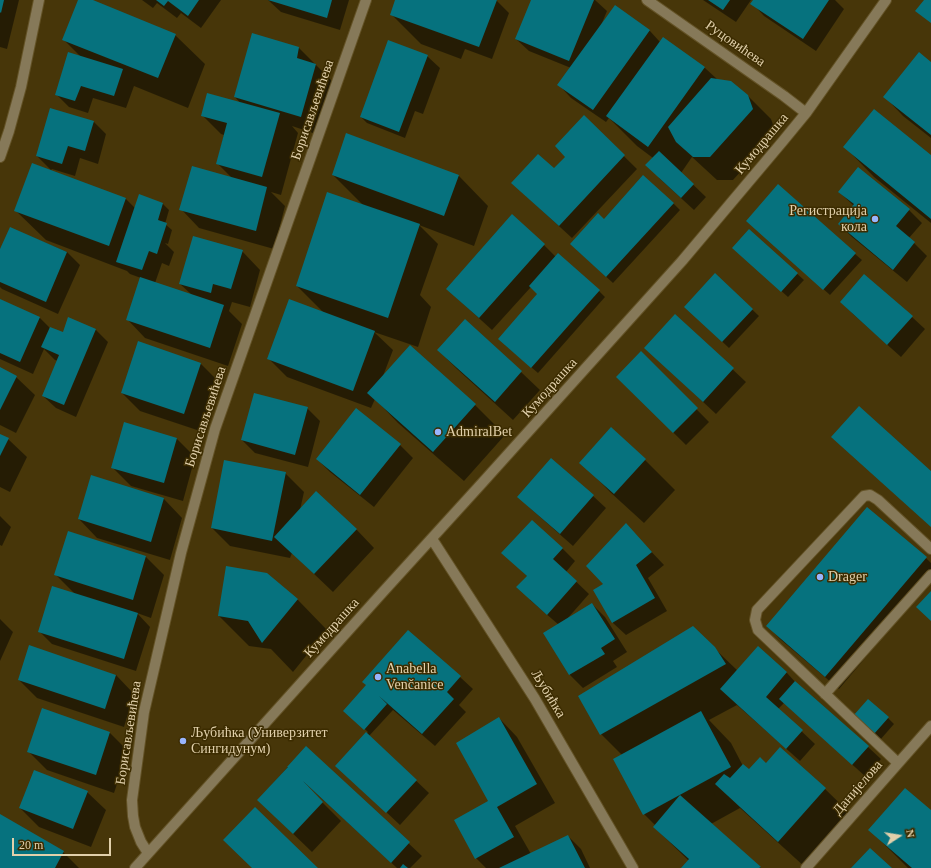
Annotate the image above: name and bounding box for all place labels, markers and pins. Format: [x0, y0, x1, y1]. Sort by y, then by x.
place label: Регистрација кола [789, 203, 867, 236]
marker: Регистрација кола [870, 214, 880, 224]
place label: AdmiralBet [446, 424, 512, 440]
marker: AdmiralBet [433, 427, 443, 437]
place label: Drager [828, 569, 867, 585]
marker: Drager [815, 572, 825, 582]
place label: Anabella Venčanice [386, 661, 444, 694]
marker: Anabella Venčanice [373, 672, 383, 682]
place label: Љубићка (Универзитет Сингидунум) [191, 725, 328, 758]
marker: Љубићка (Универзитет Сингидунум) [178, 736, 188, 746]

